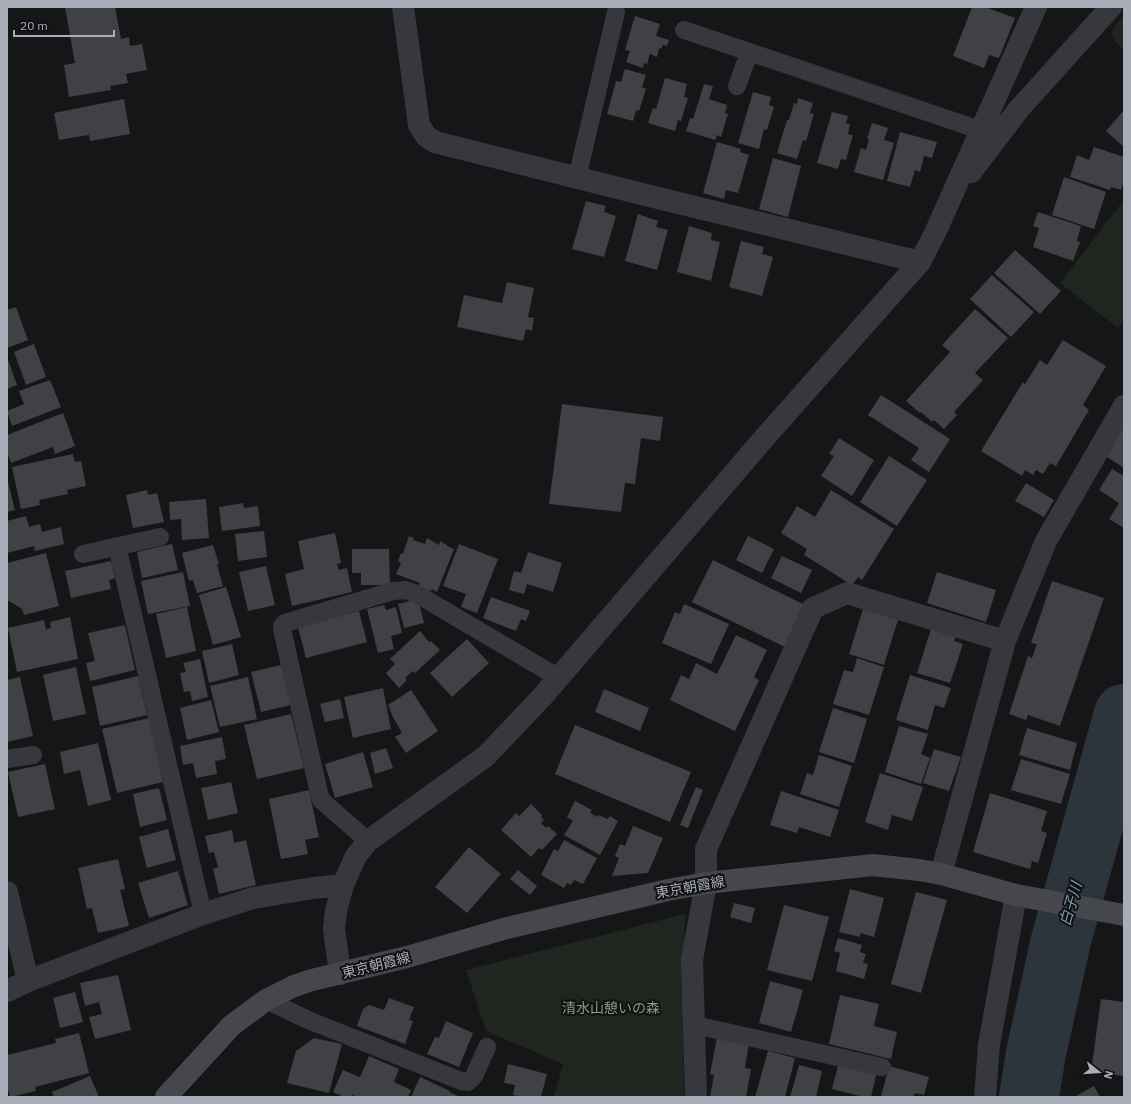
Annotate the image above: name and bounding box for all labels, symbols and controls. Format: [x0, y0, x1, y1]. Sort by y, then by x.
scale bar [14, 12, 114, 38]
text: 20 m [20, 18, 48, 33]
street label: 東京朝霞線 [654, 872, 726, 902]
water label: 白子川 [1055, 878, 1086, 928]
street label: 東京朝霞線 [340, 948, 412, 982]
park label: 清水山憩いの森 [562, 999, 660, 1017]
north arrow [1079, 1052, 1119, 1092]
text: N [1101, 1069, 1116, 1081]

